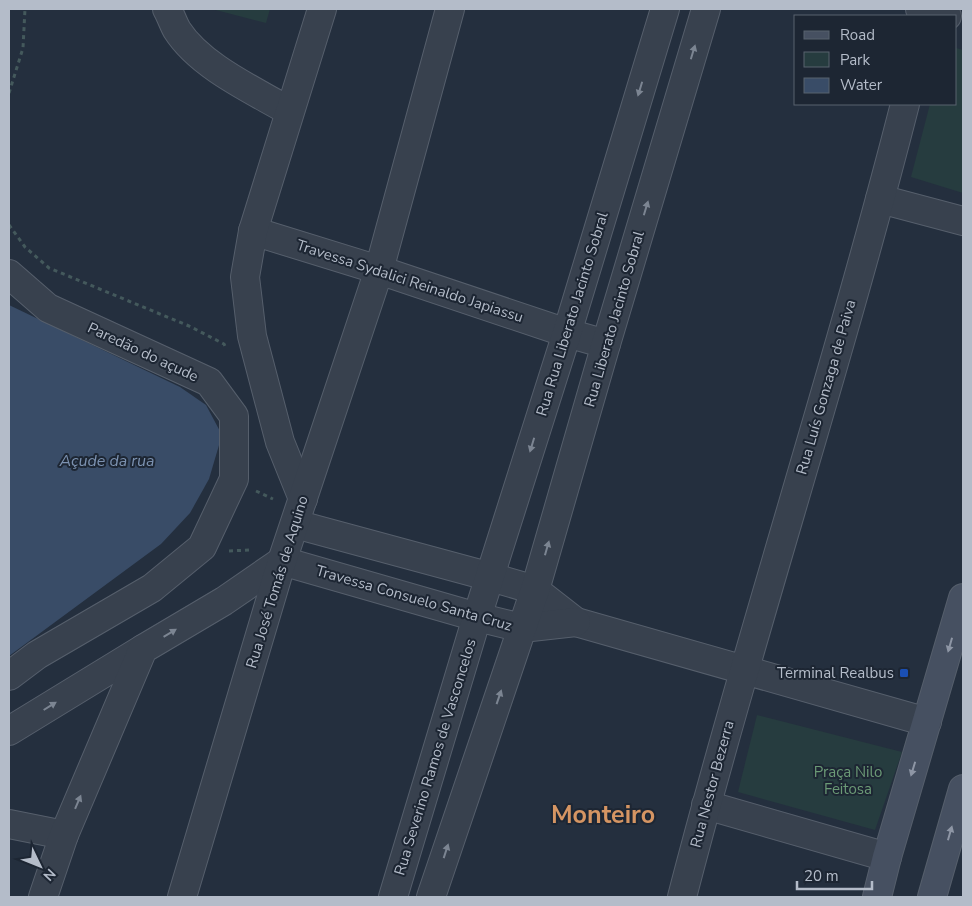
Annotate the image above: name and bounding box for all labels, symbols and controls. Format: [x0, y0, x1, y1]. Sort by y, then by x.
legend [794, 15, 957, 105]
text: Road [840, 25, 875, 45]
one-way arrow [690, 44, 698, 59]
text: Park [840, 50, 870, 70]
text: Water [840, 75, 883, 95]
one-way arrow [636, 82, 644, 97]
one-way arrow [643, 200, 651, 215]
street label: Rua Rua Liberato Jacinto Sobral [531, 209, 613, 419]
street label: Rua Liberato Jacinto Sobral [579, 228, 649, 409]
street label: Travessa Sydalici Reinaldo Japiassu [294, 235, 526, 327]
street label: Rua Luís Gonzaga de Paiva [791, 297, 861, 477]
street label: Paredão do açude [84, 318, 202, 386]
one-way arrow [528, 438, 535, 453]
water label: Açude da rua [58, 450, 155, 472]
street label: Rua José Tomás de Aquino [241, 493, 313, 671]
one-way arrow [543, 541, 551, 556]
street label: Travessa Consuelo Santa Cruz [314, 560, 514, 636]
one-way arrow [163, 629, 176, 638]
street label: Rua Severino Ramos de Vasconcelos [389, 636, 481, 878]
one-way arrow [945, 638, 953, 653]
place label: Terminal Realbus [777, 663, 894, 683]
marker: Terminal Realbus [898, 667, 910, 679]
one-way arrow [495, 689, 503, 704]
one-way arrow [44, 701, 57, 711]
street label: Rua Nestor Bezerra [685, 718, 739, 850]
park label: Praça Nilo Feitosa [814, 762, 882, 799]
one-way arrow [909, 762, 917, 777]
one-way arrow [74, 794, 82, 809]
district label: Monteiro [551, 798, 655, 832]
one-way arrow [947, 826, 955, 841]
north arrow [15, 841, 65, 891]
one-way arrow [443, 843, 451, 858]
scale bar [797, 858, 872, 890]
text: N [39, 864, 60, 885]
text: 20 m [804, 866, 839, 886]

